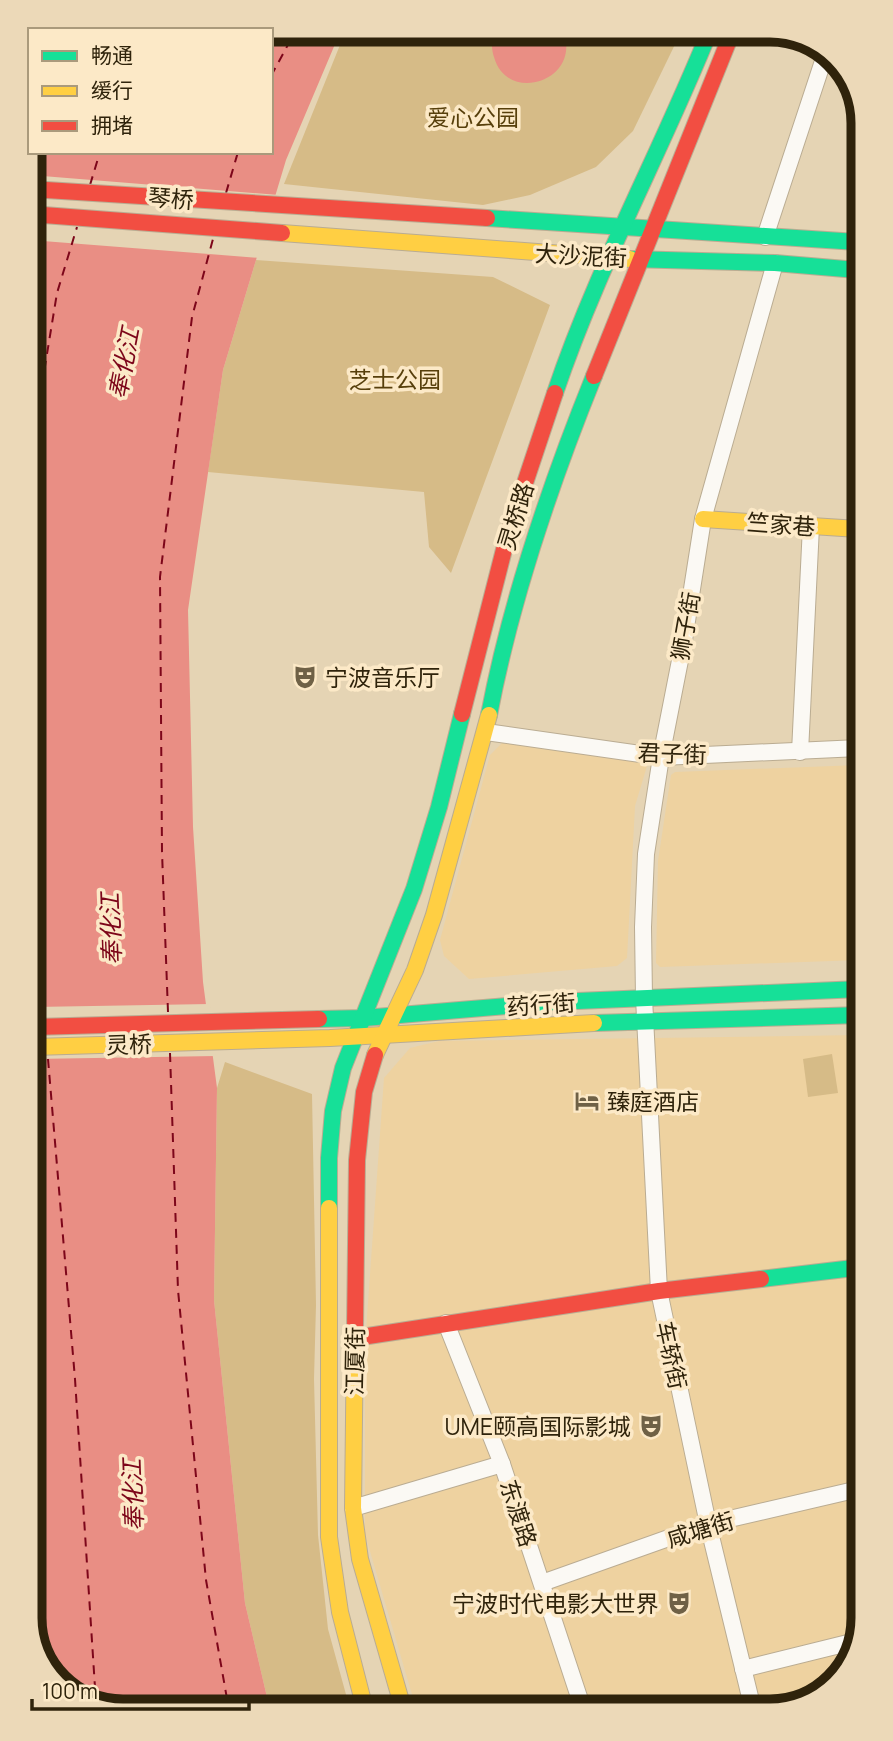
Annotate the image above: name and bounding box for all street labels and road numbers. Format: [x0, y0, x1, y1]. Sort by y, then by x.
street label: 琴桥 [147, 180, 195, 216]
street label: 大沙泥街 [534, 237, 628, 273]
street label: 灵桥路 [490, 478, 540, 554]
street label: 竺家巷 [745, 506, 817, 542]
street label: 狮子街 [663, 589, 707, 663]
street label: 君子街 [637, 736, 707, 770]
street label: 药行街 [505, 986, 577, 1022]
street label: 灵桥 [105, 1027, 153, 1061]
street label: 车轿街 [649, 1318, 695, 1392]
street label: 江厦街 [337, 1326, 371, 1396]
street label: 东渡路 [493, 1475, 545, 1551]
street label: 咸塘街 [662, 1504, 738, 1554]

